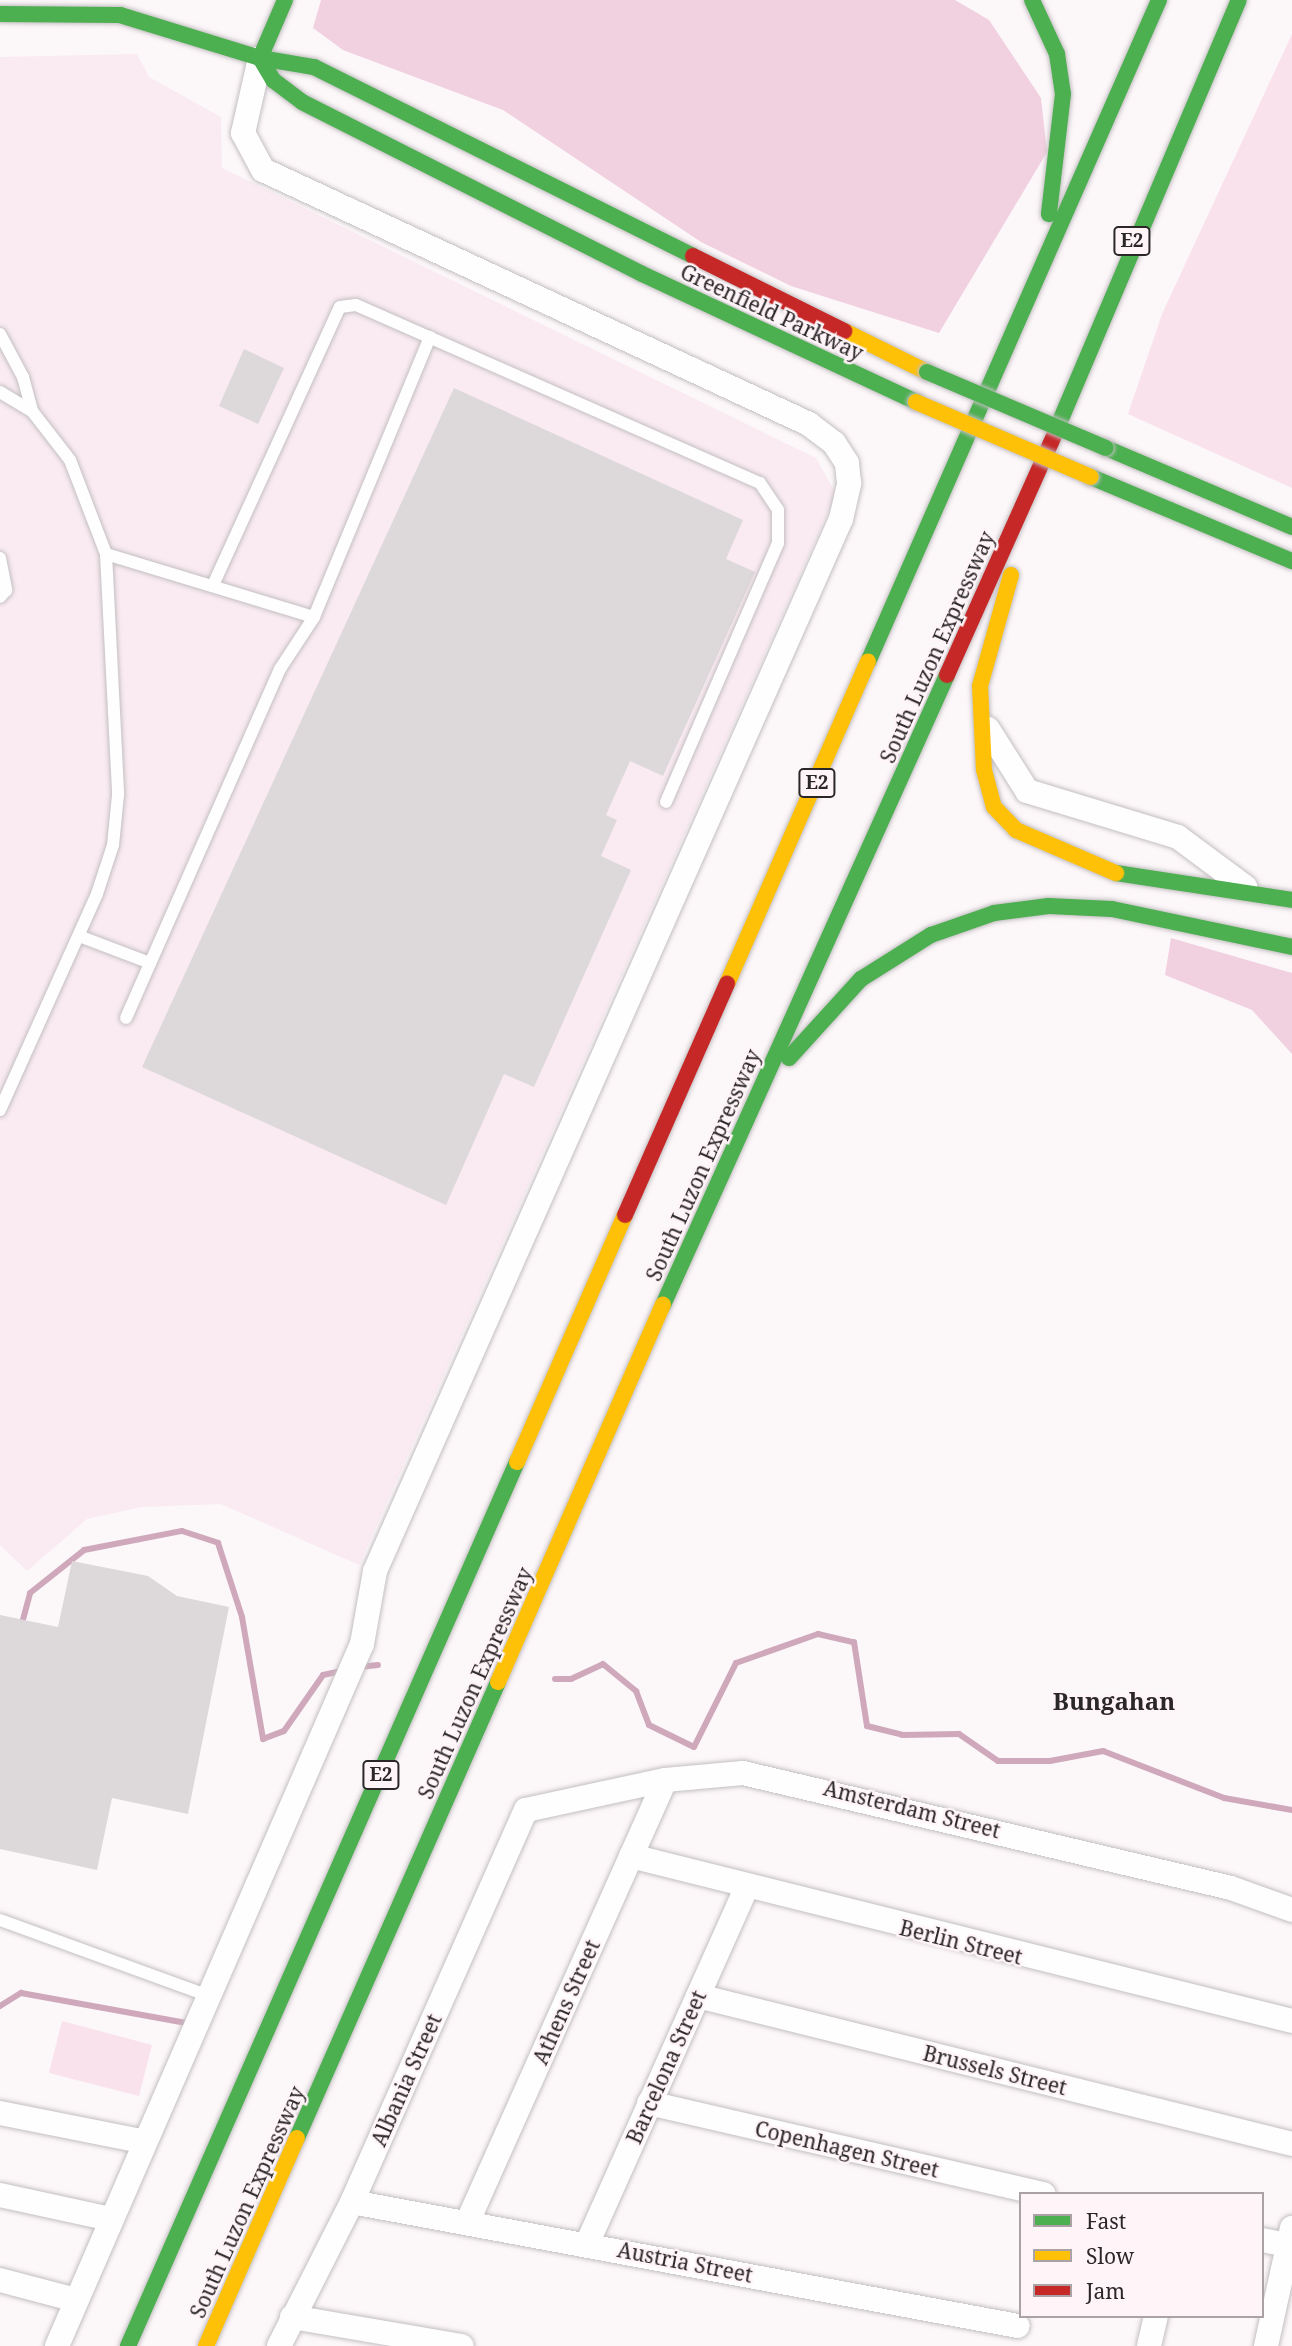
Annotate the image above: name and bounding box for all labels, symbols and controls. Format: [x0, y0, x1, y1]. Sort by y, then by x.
road number: E2 [1113, 226, 1151, 256]
street label: Greenfield Parkway [677, 259, 867, 365]
street label: South Luzon Expressway [874, 527, 1000, 767]
road number: E2 [798, 768, 836, 798]
street label: South Luzon Expressway [640, 1045, 766, 1285]
street label: South Luzon Expressway [412, 1563, 538, 1803]
district label: Bungahan [1053, 1687, 1175, 1715]
road number: E2 [362, 1760, 400, 1791]
street label: Amsterdam Street [821, 1775, 1003, 1843]
street label: Berlin Street [897, 1915, 1025, 1969]
street label: Athens Street [527, 1936, 605, 2068]
street label: Barcelona Street [621, 1986, 711, 2148]
street label: Albania Street [366, 2010, 446, 2150]
street label: Brussels Street [921, 2040, 1069, 2100]
street label: South Luzon Expressway [184, 2082, 310, 2322]
street label: Copenhagen Street [753, 2116, 941, 2182]
legend [1019, 2192, 1264, 2318]
text: Fast [1086, 2207, 1126, 2235]
street label: Austria Street [615, 2237, 755, 2287]
text: Slow [1086, 2242, 1134, 2270]
text: Jam [1086, 2277, 1125, 2305]

